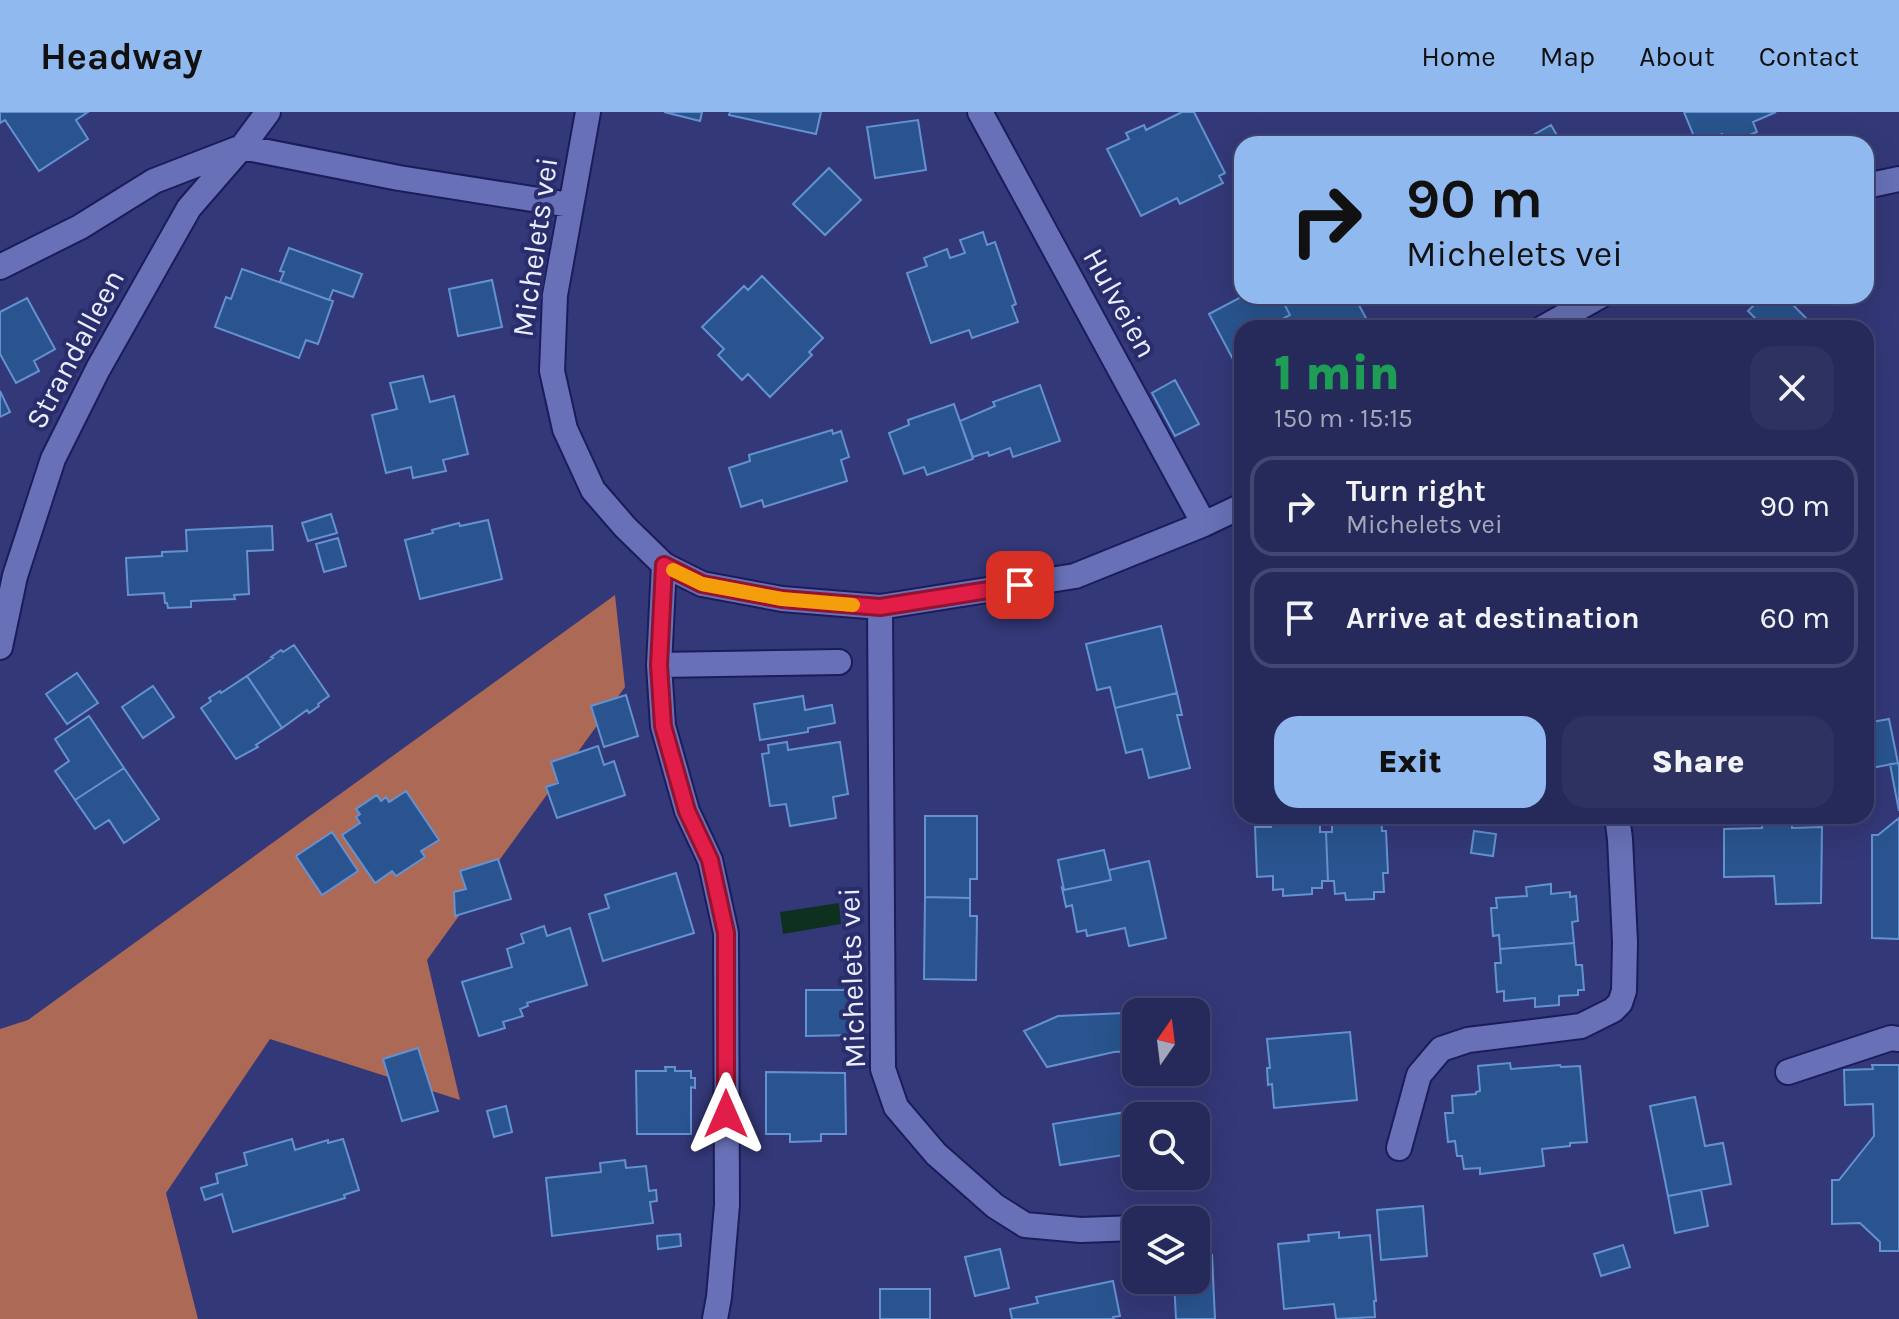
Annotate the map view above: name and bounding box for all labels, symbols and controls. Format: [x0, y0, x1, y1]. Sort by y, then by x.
text: Headway [40, 34, 203, 79]
text: Home [1421, 40, 1496, 73]
text: Map [1540, 40, 1595, 73]
text: About [1639, 40, 1715, 73]
text: Contact [1759, 40, 1859, 73]
street label: Michelets vei [505, 155, 565, 339]
text: 90 m [1406, 166, 1543, 231]
icon: right [1274, 168, 1378, 272]
text: Michelets vei [1406, 233, 1623, 275]
street label: Hulveien [1075, 242, 1165, 364]
street label: Strandalleen [18, 263, 132, 435]
text: 1 min [1274, 345, 1400, 401]
button: close [1750, 346, 1834, 430]
text: 150 m · 15:15 [1274, 403, 1413, 434]
text: Turn right [1346, 473, 1486, 509]
icon: right [1278, 484, 1322, 528]
text: 90 m [1760, 488, 1830, 524]
text: Michelets vei [1346, 509, 1503, 540]
pin [986, 551, 1054, 619]
icon: arrive [998, 563, 1042, 607]
icon: arrive [1278, 596, 1322, 640]
text: Arrive at destination [1346, 600, 1640, 636]
text: 60 m [1760, 600, 1830, 636]
button: Exit [1274, 716, 1546, 808]
button: Share [1562, 716, 1834, 808]
street label: Michelets vei [831, 887, 873, 1069]
north arrow [1122, 998, 1210, 1086]
map controls [1122, 998, 1210, 1294]
position arrow [684, 1072, 768, 1156]
button: search [1122, 1102, 1210, 1190]
button: layers [1122, 1206, 1210, 1294]

